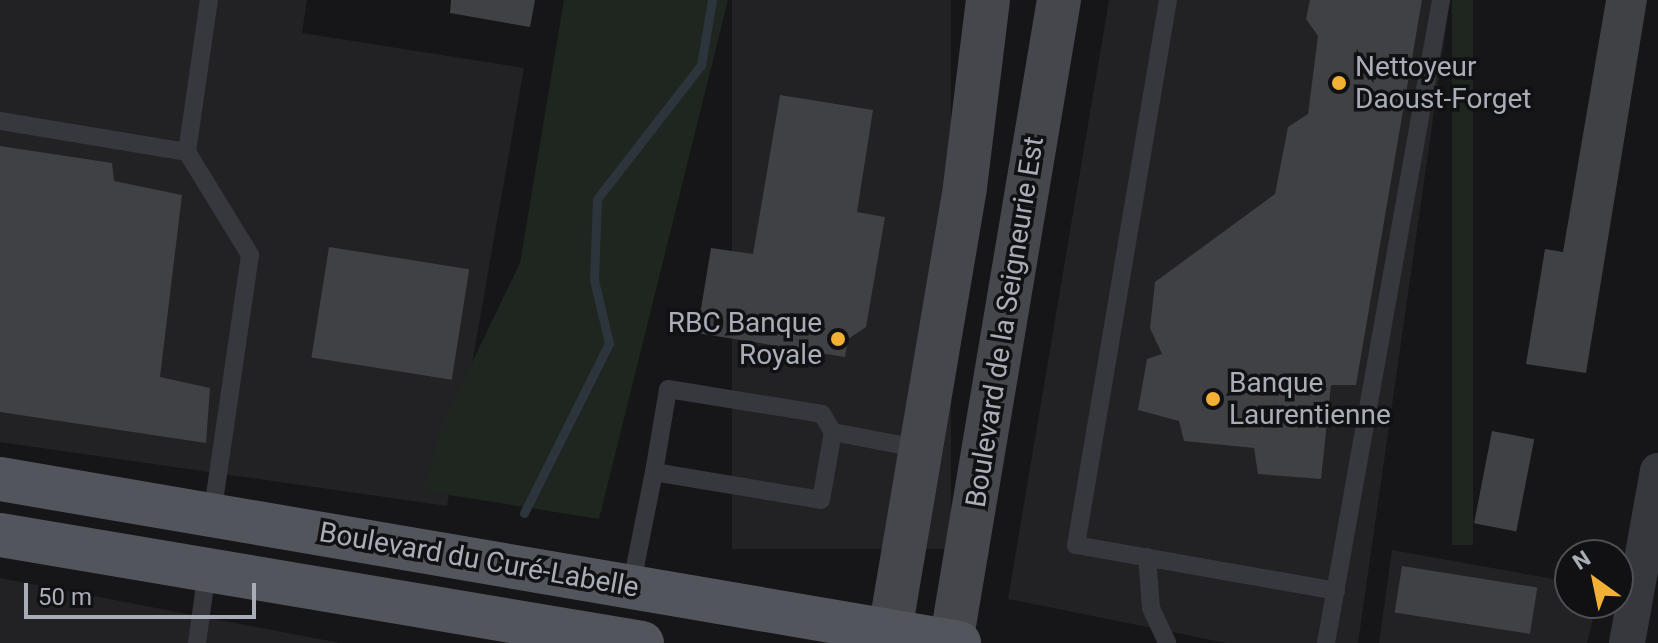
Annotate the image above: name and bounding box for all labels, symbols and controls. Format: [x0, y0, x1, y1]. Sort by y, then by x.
place label: Nettoyeur Daoust-Forget [1355, 50, 1531, 116]
marker: Nettoyeur Daoust-Forget [1330, 74, 1348, 92]
street label: Boulevard de la Seigneurie Est [959, 134, 1051, 510]
place label: RBC Banque Royale [668, 306, 822, 372]
marker: RBC Banque Royale [829, 330, 847, 348]
place label: Banque Laurentienne [1229, 366, 1391, 432]
marker: Banque Laurentienne [1204, 390, 1222, 408]
street label: Boulevard du Curé-Labelle [317, 515, 641, 605]
north arrow [1554, 539, 1634, 619]
text: N [1568, 545, 1595, 575]
scale bar [28, 567, 260, 617]
text: 50 m [38, 583, 92, 611]

